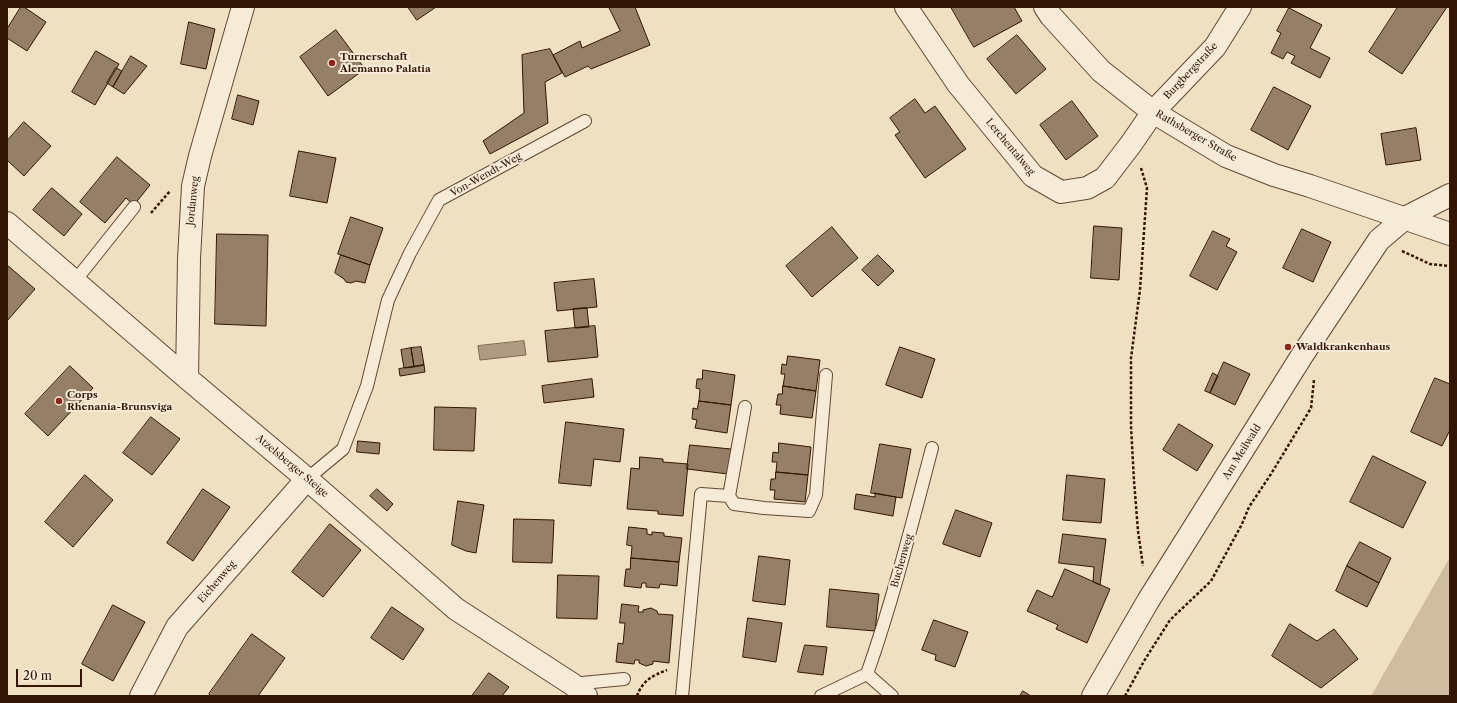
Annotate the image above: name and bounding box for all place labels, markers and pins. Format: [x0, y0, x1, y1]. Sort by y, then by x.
place label: Turnerschaft Alemanno Palatia [340, 51, 431, 74]
marker: Turnerschaft Alemanno Palatia [327, 58, 337, 68]
place label: Waldkrankenhaus [1296, 341, 1390, 353]
marker: Waldkrankenhaus [1283, 342, 1293, 352]
place label: Corps Rhenania-Brunsviga [67, 389, 172, 412]
marker: Corps Rhenania-Brunsviga [54, 396, 64, 406]

